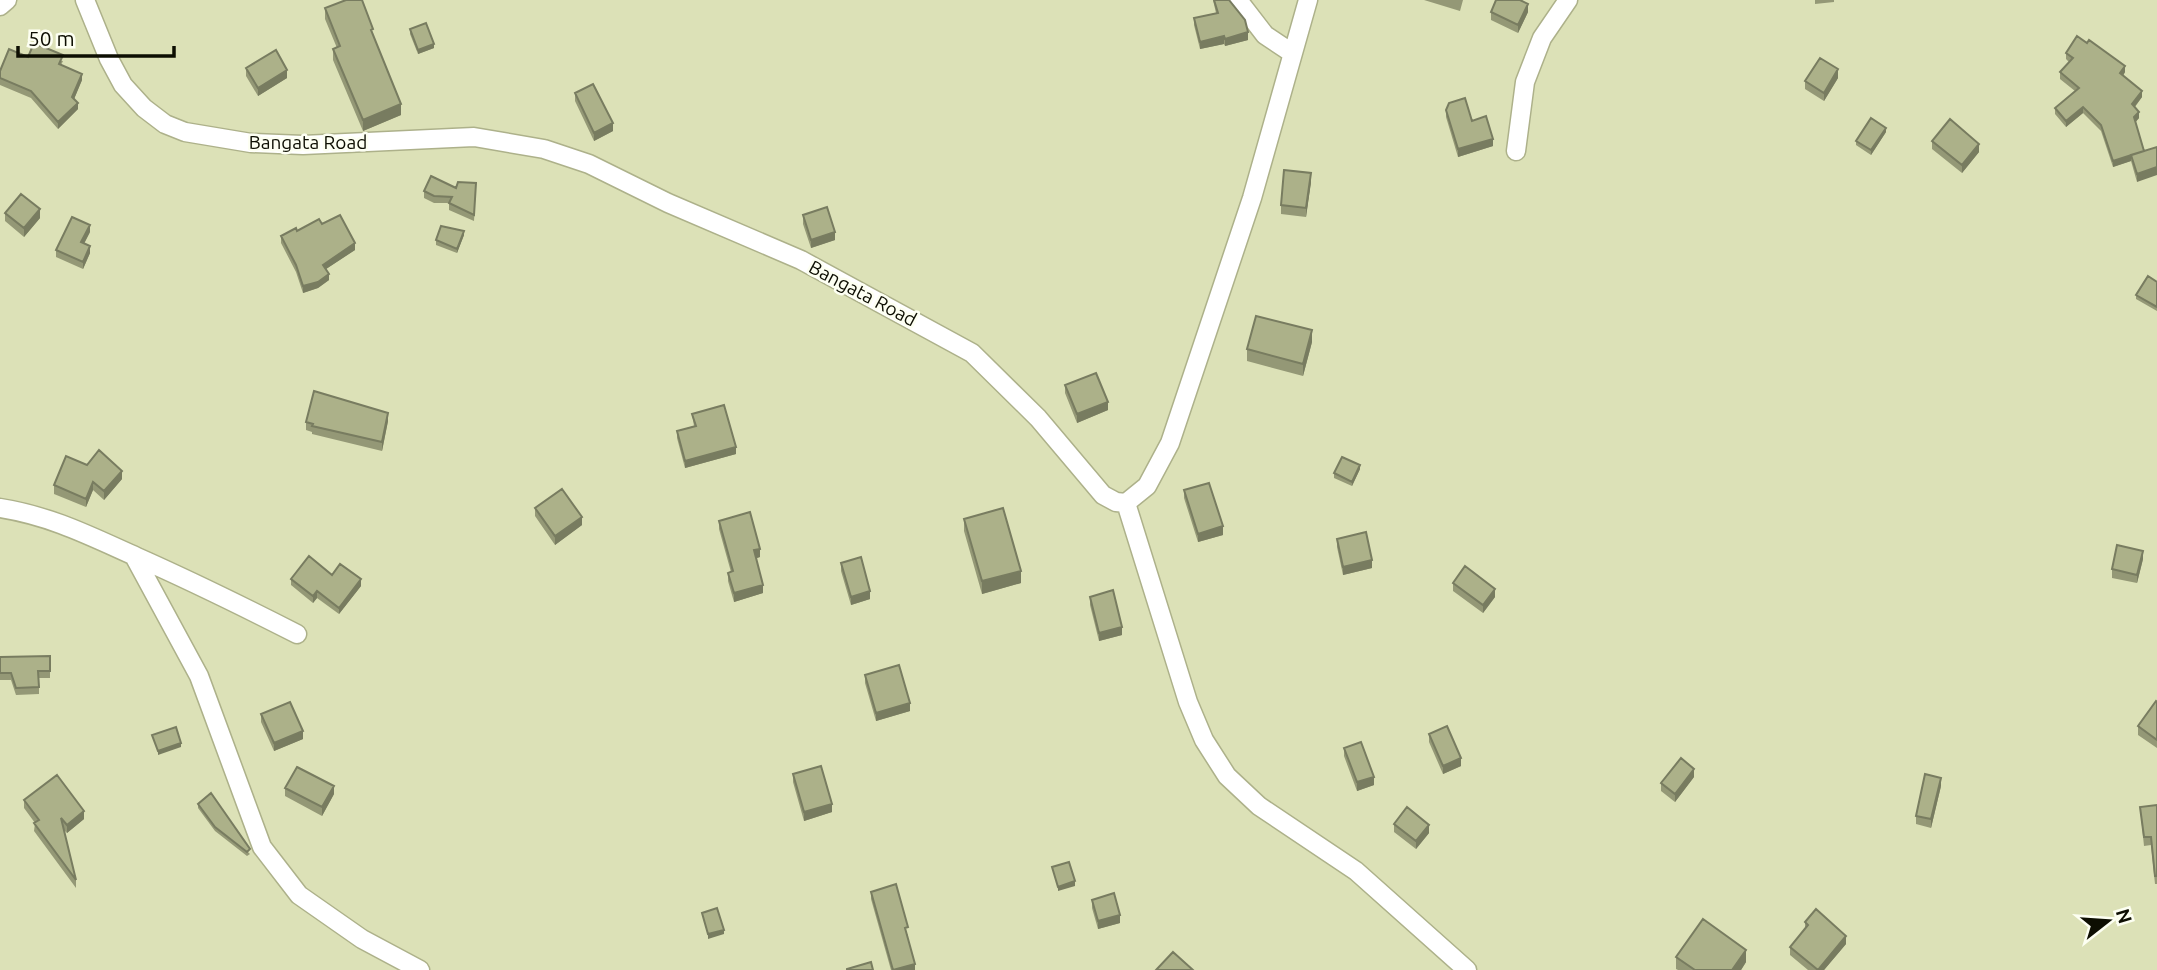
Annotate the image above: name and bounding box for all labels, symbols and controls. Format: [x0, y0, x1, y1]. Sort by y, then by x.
scale bar [18, 14, 173, 58]
text: 50 m [28, 26, 75, 50]
street label: Bangata Road [249, 131, 367, 153]
street label: Bangata Road [805, 255, 921, 331]
north arrow [2073, 886, 2143, 956]
text: N [2112, 906, 2137, 926]

